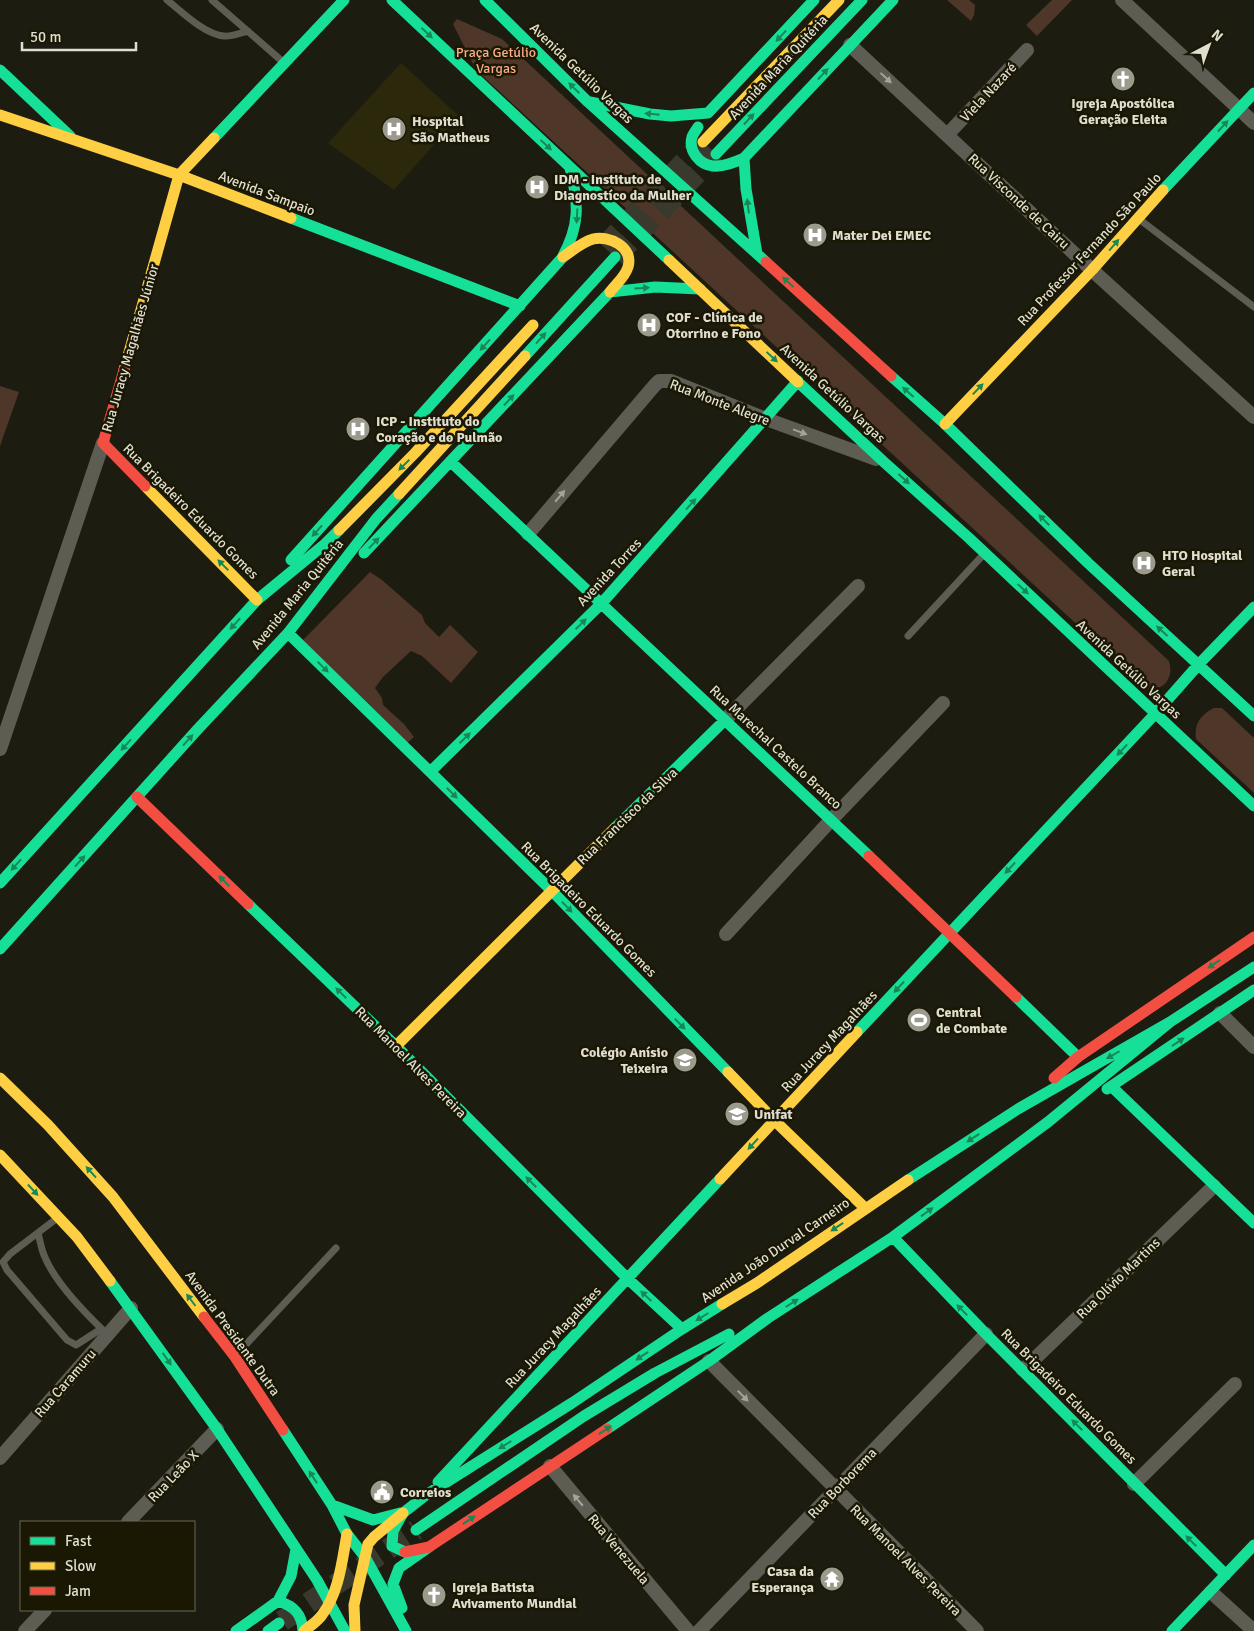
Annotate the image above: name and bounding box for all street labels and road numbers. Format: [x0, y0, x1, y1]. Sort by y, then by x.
street label: Avenida Maria Quitéria [725, 12, 831, 123]
street label: Avenida Getúlio Vargas [526, 19, 637, 127]
street label: Viela Nazaré [957, 59, 1020, 126]
street label: Rua Visconde de Cairu [964, 150, 1073, 253]
street label: Avenida Sampaio [216, 167, 318, 220]
street label: Rua Professor Fernando São Paulo [1014, 169, 1165, 329]
street label: Rua Juracy Magalhães Júnior [98, 261, 163, 434]
street label: Avenida Getúlio Vargas [777, 340, 889, 446]
street label: Rua Monte Alegre [667, 376, 772, 429]
street label: Rua Brigadeiro Eduardo Gomes [119, 440, 262, 583]
street label: Avenida Torres [574, 535, 645, 610]
street label: Avenida Maria Quitéria [248, 536, 347, 653]
street label: Avenida Getúlio Vargas [1073, 616, 1185, 722]
street label: Rua Marechal Castelo Branco [706, 682, 845, 813]
street label: Rua Francisco da Silva [574, 764, 681, 869]
street label: Rua Brigadeiro Eduardo Gomes [517, 838, 660, 981]
street label: Rua Juracy Magalhães [778, 987, 881, 1096]
street label: Rua Manoel Alves Pereira [351, 1003, 470, 1122]
street label: Avenida João Durval Carneiro [698, 1194, 853, 1307]
street label: Rua Olívio Martins [1073, 1234, 1164, 1323]
street label: Avenida Presidente Dutra [181, 1267, 284, 1399]
street label: Rua Juracy Magalhães [502, 1283, 605, 1392]
street label: Rua Brigadeiro Eduardo Gomes [997, 1325, 1140, 1468]
street label: Rua Caramuru [31, 1346, 100, 1421]
street label: Rua Borborema [804, 1444, 880, 1522]
street label: Rua Leão X [144, 1447, 202, 1506]
street label: Rua Manoel Alves Pereira [846, 1501, 965, 1620]
street label: Rua Venezuela [584, 1511, 653, 1588]

